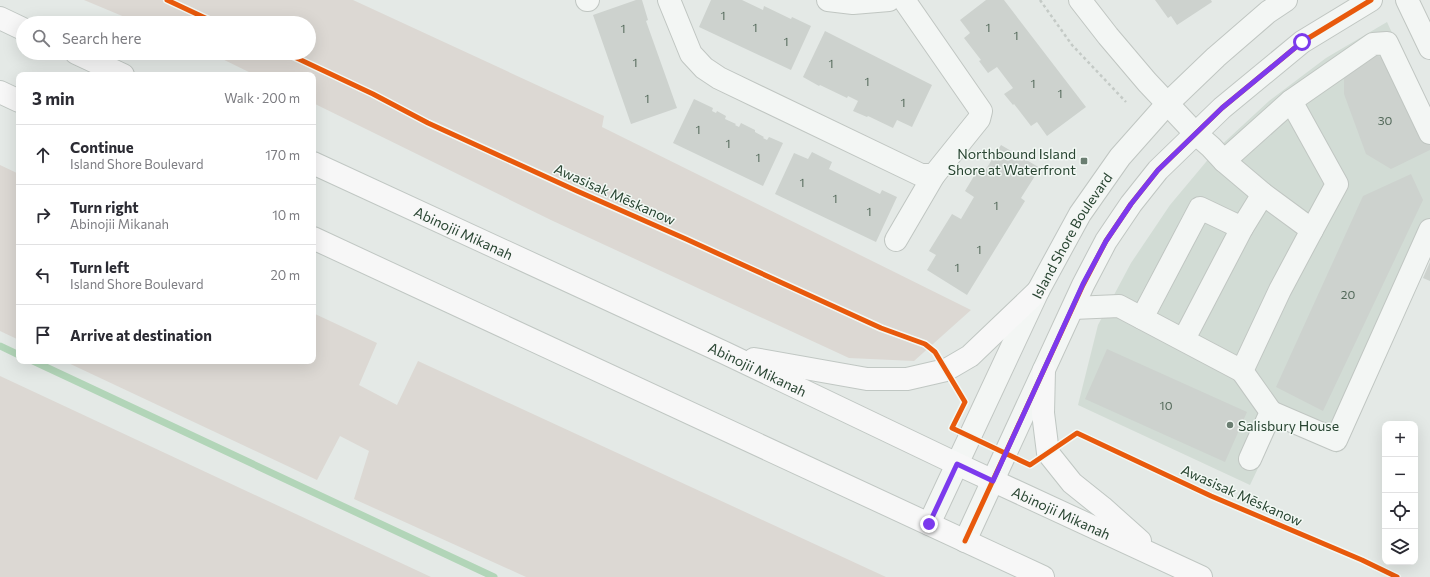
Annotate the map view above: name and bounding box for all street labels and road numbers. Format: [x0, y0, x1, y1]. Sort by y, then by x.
street label: Awasisak Mēskanow [552, 160, 678, 228]
street label: Island Shore Boulevard [1027, 169, 1115, 301]
street label: Abinojii Mikanah [412, 202, 516, 263]
street label: Abinojii Mikanah [706, 338, 810, 399]
street label: Awasisak Mēskanow [1179, 461, 1305, 529]
street label: Abinojii Mikanah [1009, 482, 1113, 543]

